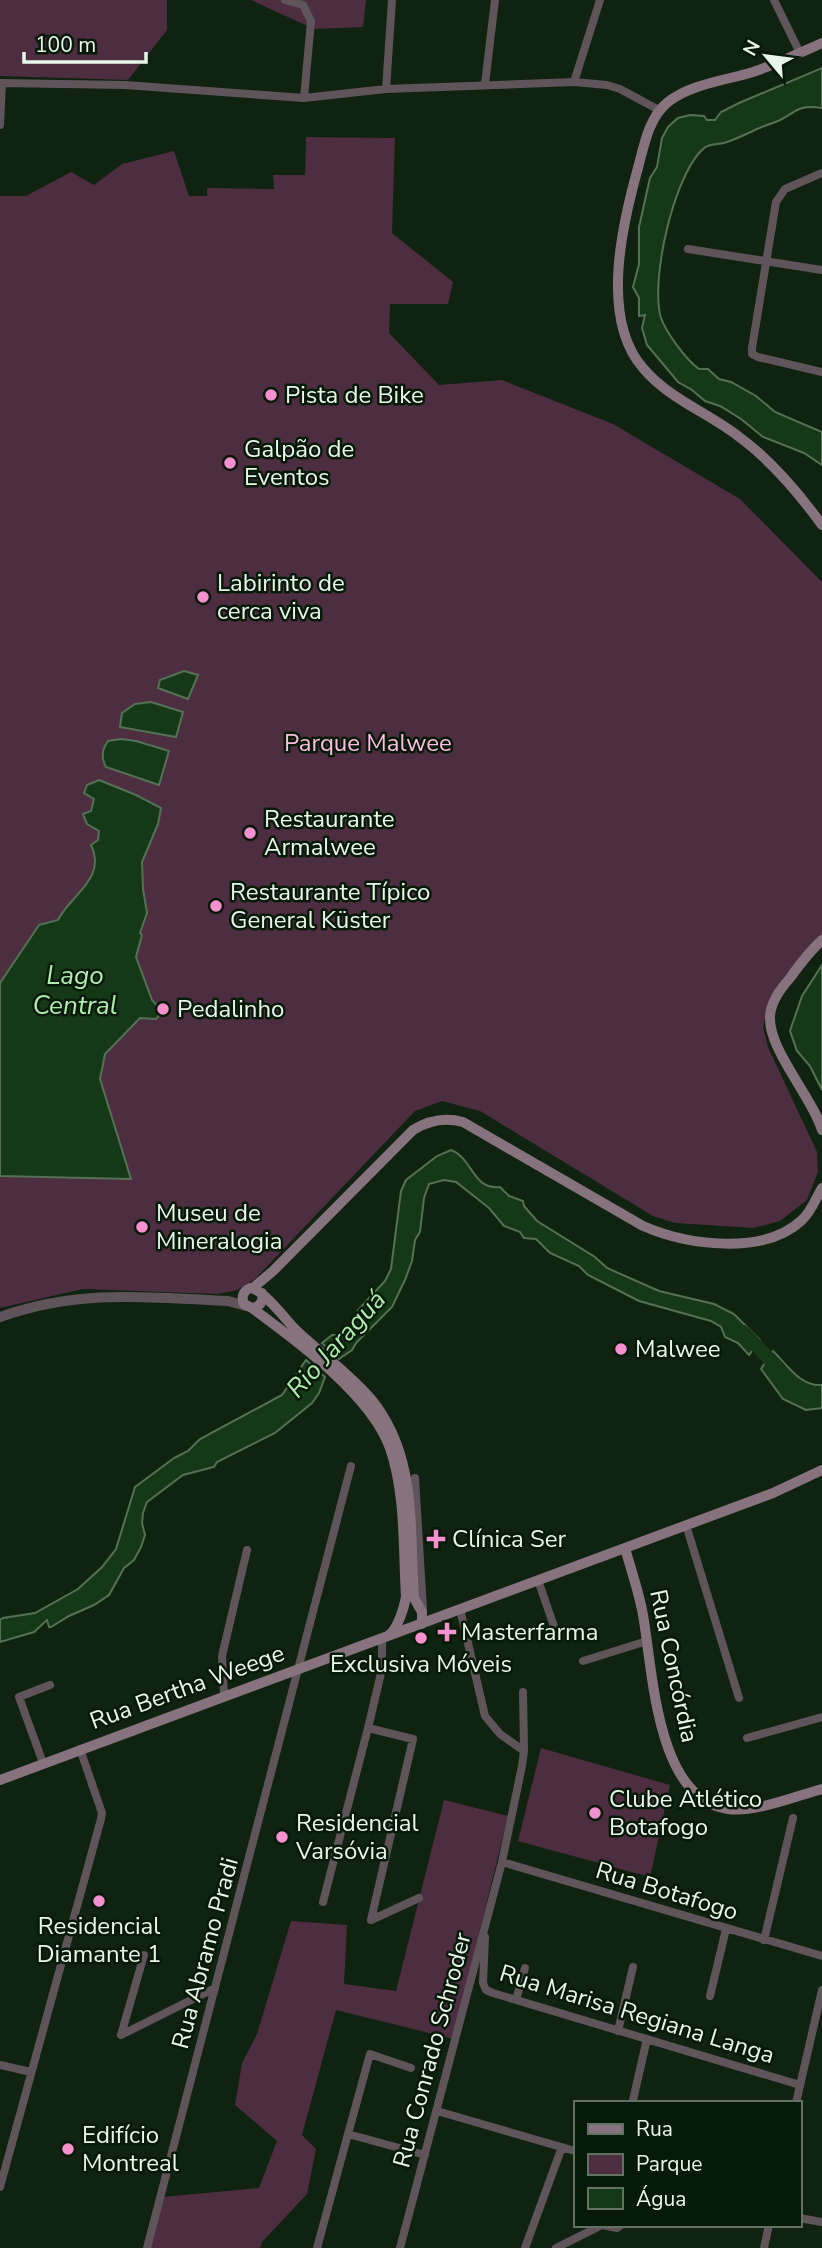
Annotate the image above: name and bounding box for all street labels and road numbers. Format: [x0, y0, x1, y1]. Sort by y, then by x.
street label: Rua Concórdia [642, 1587, 706, 1745]
street label: Rua Bertha Weege [85, 1637, 289, 1737]
street label: Rua Abramo Pradi [164, 1854, 246, 2052]
street label: Rua Botafogo [592, 1854, 742, 1928]
street label: Rua Conrado Schroder [385, 1929, 479, 2171]
street label: Rua Marisa Regiana Langa [496, 1957, 778, 2071]

